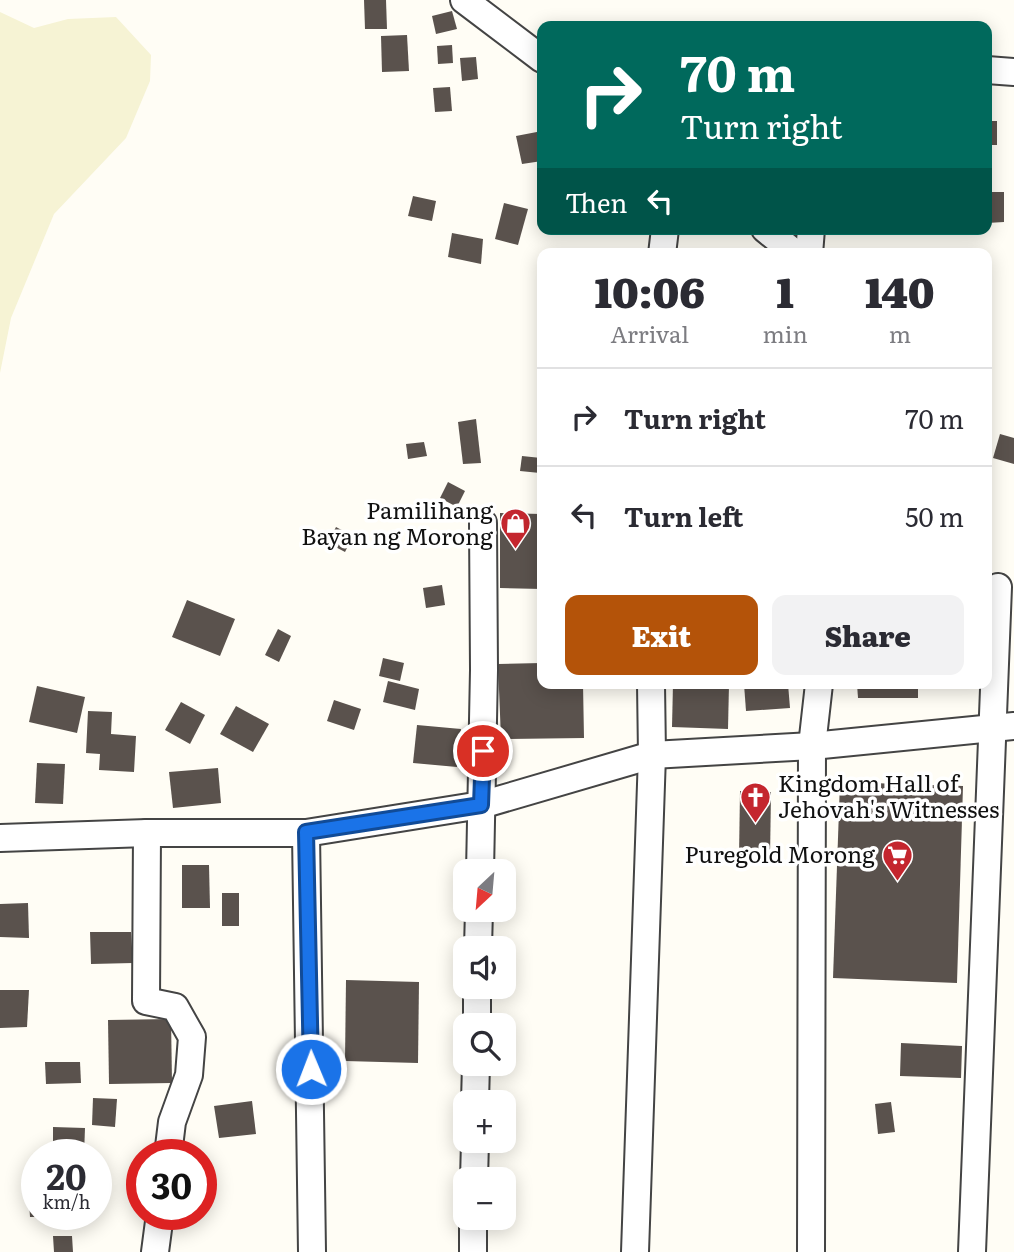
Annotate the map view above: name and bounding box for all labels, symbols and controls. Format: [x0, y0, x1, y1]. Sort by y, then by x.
text: 70 m [680, 34, 795, 107]
icon: right [565, 49, 656, 140]
text: Turn right [680, 101, 842, 149]
text: Then [565, 182, 627, 221]
icon: left [641, 182, 679, 220]
text: 10:06 [594, 259, 705, 321]
text: 1 [776, 259, 794, 321]
text: 140 [865, 259, 935, 321]
text: Arrival [610, 316, 689, 350]
text: min [762, 316, 808, 350]
text: m [889, 316, 911, 350]
icon: right [565, 398, 603, 436]
text: Turn right [624, 398, 766, 437]
text: 70 m [905, 398, 964, 437]
place label: Pamilihang Bayan ng Morong [301, 492, 493, 552]
icon: left [565, 496, 603, 534]
text: Turn left [624, 496, 743, 535]
text: 50 m [905, 496, 964, 535]
shop icon: Pamilihang Bayan ng Morong [499, 507, 533, 551]
button: Exit [565, 595, 758, 675]
button: Share [772, 595, 964, 675]
pin [453, 721, 513, 781]
icon: arrive [464, 732, 502, 770]
place label: Kingdom Hall of Jehovah's Witnesses [778, 765, 999, 825]
church icon: Kingdom Hall of Jehovah's Witnesses [738, 780, 772, 824]
place label: Puregold Morong [685, 836, 875, 870]
supermarket icon: Puregold Morong [881, 838, 915, 882]
north arrow [453, 859, 516, 922]
map controls [453, 859, 516, 1230]
button: sound [453, 936, 516, 999]
button: search [453, 1013, 516, 1076]
position arrow [274, 1032, 348, 1106]
button: + [453, 1090, 516, 1153]
speed limit sign: 30 [126, 1139, 217, 1230]
text: 20 [46, 1149, 87, 1201]
button: − [453, 1167, 516, 1230]
text: km/h [43, 1188, 90, 1215]

